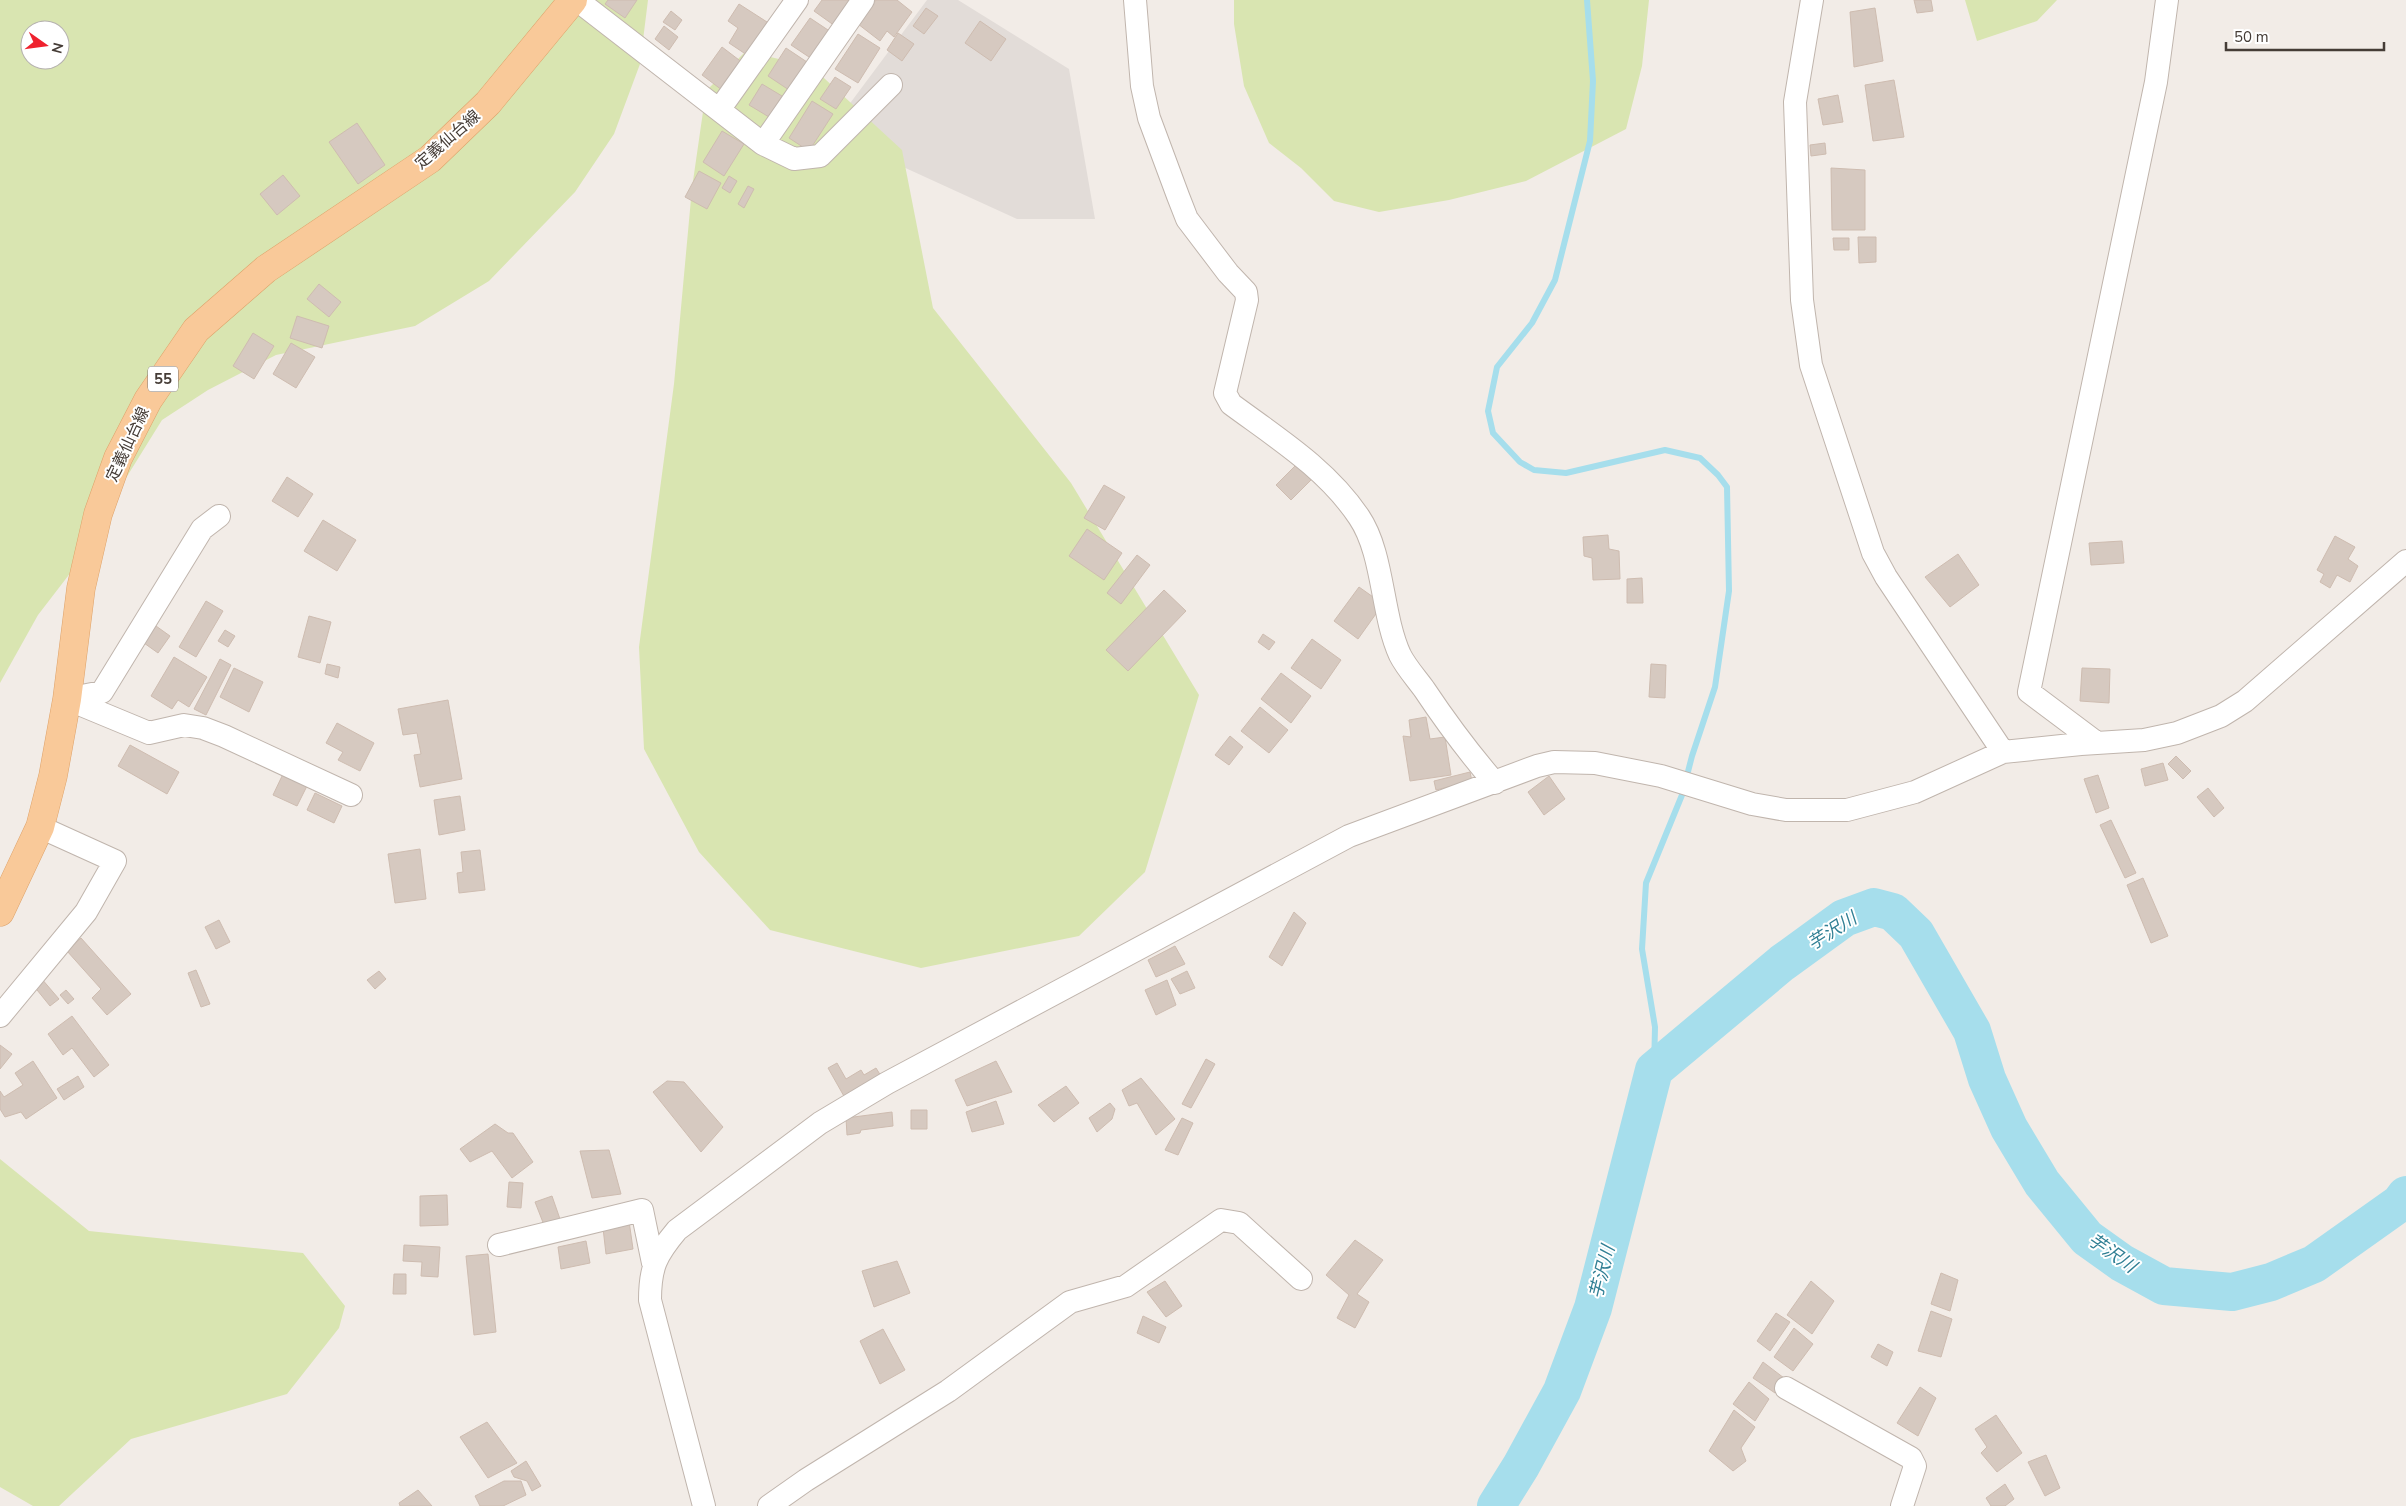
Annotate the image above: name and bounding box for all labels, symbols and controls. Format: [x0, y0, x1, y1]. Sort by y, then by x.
north arrow [20, 20, 70, 70]
scale bar [2226, 20, 2384, 52]
text: 50 m [2234, 27, 2269, 47]
text: N [47, 41, 68, 55]
street label: 定義仙台線 [410, 105, 485, 174]
road number: 55 [148, 366, 178, 392]
street label: 定義仙台線 [101, 404, 155, 485]
water label: 芋沢川 [1803, 905, 1863, 955]
water label: 芋沢川 [2083, 1228, 2143, 1279]
water label: 芋沢川 [1584, 1241, 1621, 1301]

